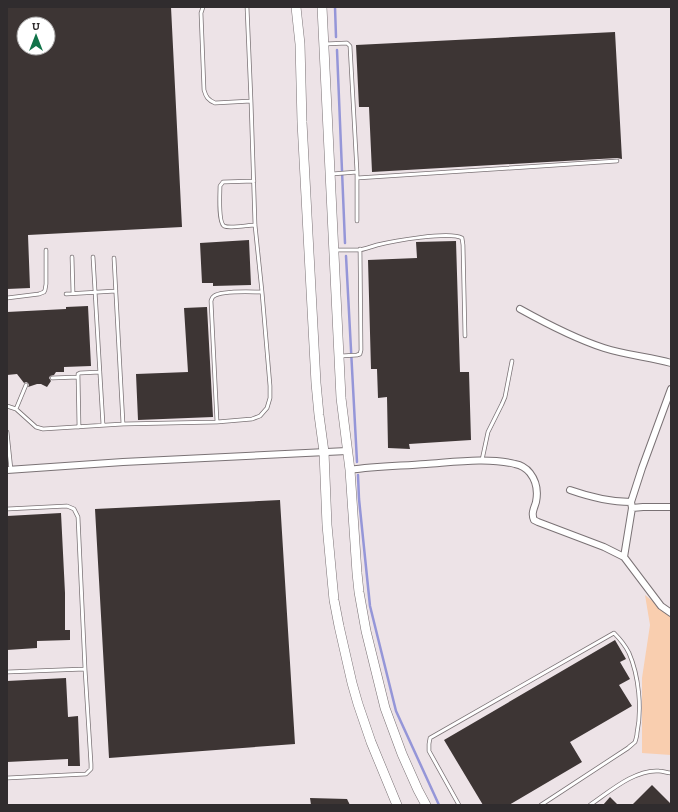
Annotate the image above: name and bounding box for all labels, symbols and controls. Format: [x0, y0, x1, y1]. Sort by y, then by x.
north arrow [16, 16, 56, 56]
text: U [32, 20, 40, 33]

